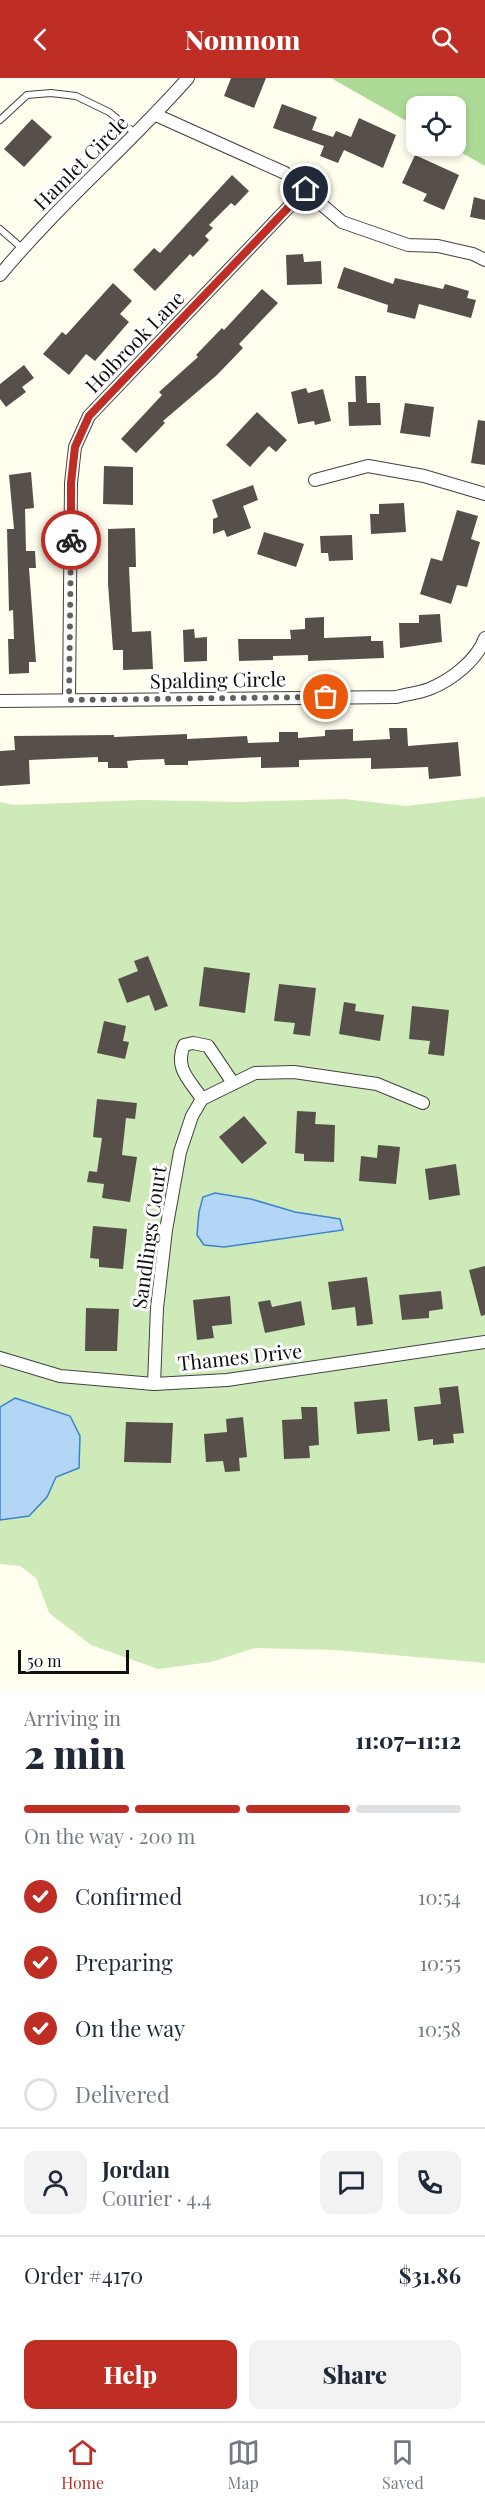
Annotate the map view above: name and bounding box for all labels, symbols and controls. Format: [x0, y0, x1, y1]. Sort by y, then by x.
text: Nomnom [185, 21, 300, 57]
icon: back [24, 23, 57, 56]
icon: search [428, 23, 461, 56]
map controls [406, 96, 466, 156]
button: locate [406, 96, 466, 156]
street label: Hamlet Circle [27, 109, 133, 215]
pin [280, 163, 331, 214]
icon: home [289, 172, 322, 205]
street label: Holbrook Lane [78, 284, 190, 398]
courier [41, 510, 101, 570]
icon: bike [55, 524, 88, 557]
street label: Spalding Circle [150, 664, 286, 694]
pin [300, 671, 351, 722]
icon: bag [309, 680, 342, 713]
street label: Sandlings Court [125, 1163, 172, 1310]
street label: Thames Drive [177, 1336, 303, 1376]
scale bar [18, 1647, 129, 1674]
text: 50 m [27, 1650, 61, 1671]
text: Arriving in [24, 1704, 121, 1731]
text: 11:07–11:12 [355, 1725, 461, 1755]
text: 2 min [24, 1727, 126, 1779]
text: On the way · 200 m [24, 1822, 195, 1849]
icon: check [24, 1880, 57, 1913]
text: Confirmed [75, 1881, 182, 1911]
text: 10:54 [418, 1883, 461, 1910]
icon: check [24, 1946, 57, 1979]
text: Preparing [75, 1947, 173, 1977]
text: 10:55 [420, 1949, 461, 1976]
icon: check [24, 2012, 57, 2045]
text: On the way [75, 2013, 185, 2043]
text: 10:58 [418, 2015, 461, 2042]
text: Delivered [75, 2079, 170, 2109]
button: person [24, 2151, 87, 2214]
button: chat [320, 2151, 383, 2214]
button: phone [398, 2151, 461, 2214]
text: Jordan [102, 2154, 170, 2184]
text: Courier · 4.4 [102, 2184, 211, 2211]
text: Order #4170 [24, 2260, 143, 2290]
text: $31.86 [399, 2260, 461, 2290]
button: Help [24, 2340, 237, 2409]
button: Share [249, 2340, 461, 2409]
tab: Home [61, 2436, 104, 2493]
tab: Map [227, 2436, 260, 2493]
tab: Saved [382, 2436, 424, 2493]

